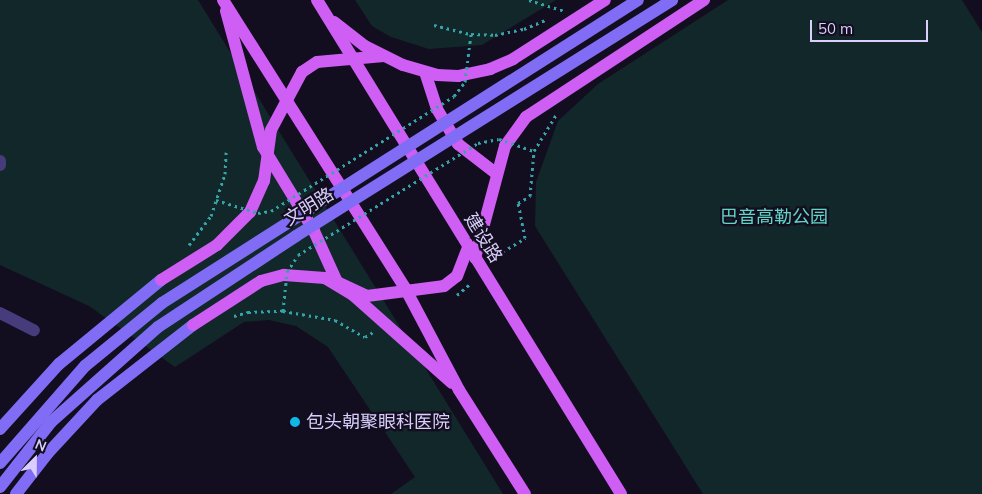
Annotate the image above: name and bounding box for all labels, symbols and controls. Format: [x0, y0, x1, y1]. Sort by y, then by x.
scale bar [812, 10, 930, 42]
text: 50 m [818, 19, 853, 38]
street label: 文明路 [280, 184, 338, 230]
park label: 巴音高勒公园 [720, 206, 828, 228]
street label: 建设路 [460, 209, 506, 267]
place label: 包头朝聚眼科医院 [306, 411, 450, 433]
marker: 包头朝聚眼科医院 [288, 415, 302, 429]
north arrow [10, 434, 60, 484]
text: N [32, 435, 49, 456]

